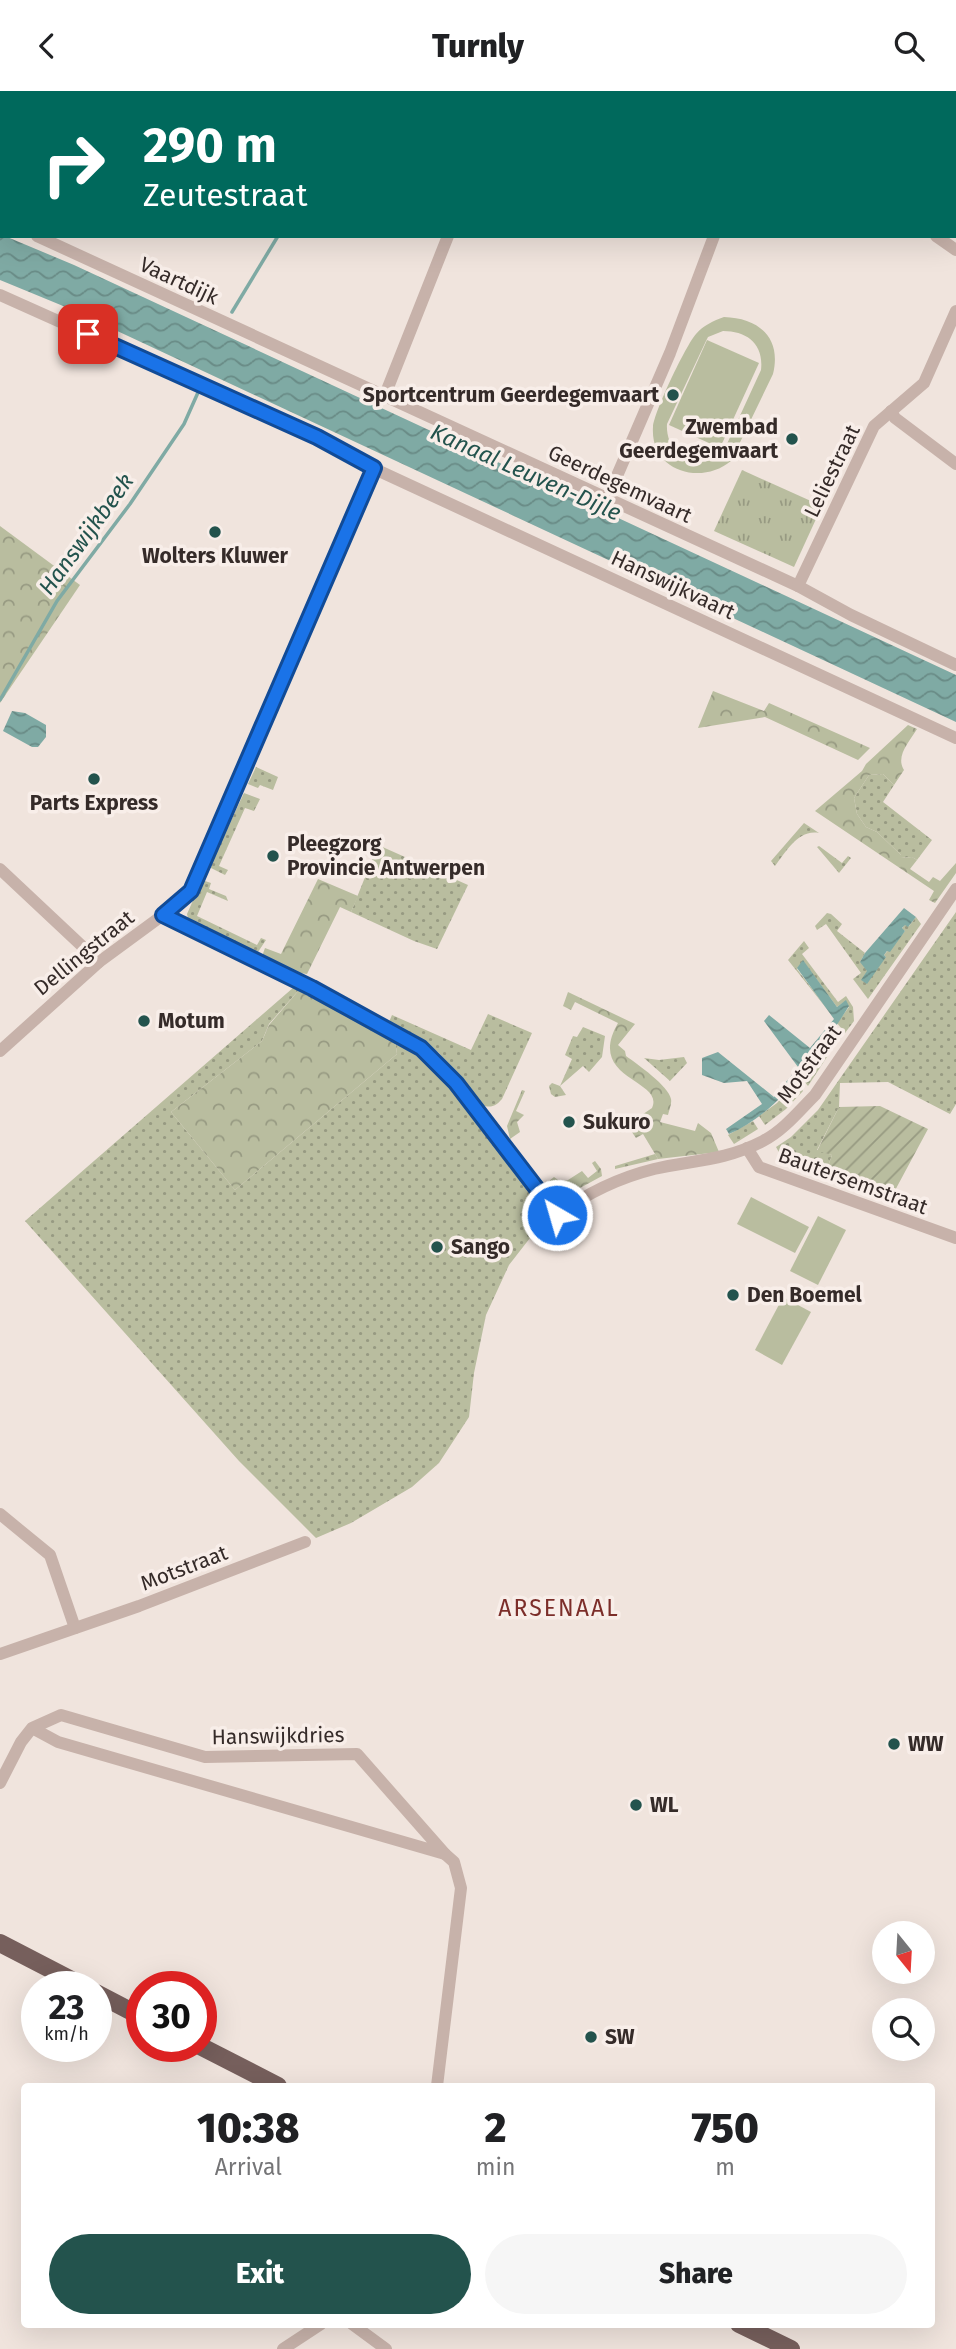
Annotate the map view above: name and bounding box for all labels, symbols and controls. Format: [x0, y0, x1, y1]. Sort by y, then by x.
icon: back [28, 27, 66, 65]
text: Turnly [432, 27, 524, 65]
icon: search [890, 27, 928, 65]
text: 290 m [143, 116, 277, 175]
icon: right [28, 119, 119, 210]
text: Zeutestraat [143, 176, 308, 214]
street label: Vaartdijk [135, 251, 223, 311]
pin [58, 304, 118, 364]
icon: arrive [69, 315, 107, 353]
place label: Sportcentrum Geerdegemvaart [363, 382, 660, 408]
marker: Sportcentrum Geerdegemvaart [665, 387, 681, 403]
place label: Zwembad Geerdegemvaart [619, 414, 779, 464]
water label: Kanaal Leuven-Dijle [426, 417, 626, 527]
street label: Leliestraat [798, 420, 866, 522]
marker: Zwembad Geerdegemvaart [784, 431, 800, 447]
street label: Geerdegemvaart [544, 439, 697, 529]
water label: Hanswijkbeek [32, 468, 140, 600]
marker: Wolters Kluwer [207, 524, 223, 540]
place label: Wolters Kluwer [142, 543, 289, 569]
street label: Hanswijkvaart [607, 545, 739, 625]
marker: Parts Express [86, 771, 102, 787]
place label: Parts Express [30, 790, 158, 816]
place label: Pleegzorg Provincie Antwerpen [287, 831, 485, 881]
marker: Pleegzorg Provincie Antwerpen [265, 848, 281, 864]
street label: Dellingstraat [29, 904, 140, 1001]
place label: Motum [158, 1008, 225, 1034]
marker: Motum [136, 1013, 152, 1029]
street label: Motstraat [771, 1019, 847, 1108]
place label: Sukuro [583, 1109, 651, 1135]
marker: Sukuro [561, 1114, 577, 1130]
street label: Bautersemstraat [775, 1142, 932, 1220]
position arrow [520, 1178, 594, 1252]
place label: Sango [451, 1234, 510, 1260]
marker: Sango [429, 1239, 445, 1255]
place label: Den Boemel [747, 1282, 863, 1308]
marker: Den Boemel [725, 1287, 741, 1303]
street label: Motstraat [137, 1539, 232, 1596]
district label: ARSENAAL [498, 1594, 620, 1622]
street label: Hanswijkdries [211, 1722, 345, 1750]
place label: WW [908, 1731, 944, 1757]
marker: WW [886, 1736, 902, 1752]
place label: WL [650, 1792, 679, 1818]
marker: WL [628, 1797, 644, 1813]
north arrow [872, 1921, 934, 1985]
map controls [872, 1921, 935, 2061]
speed limit sign: 30 [126, 1971, 217, 2062]
text: 23 [48, 1986, 85, 2028]
button: search [872, 1998, 935, 2061]
text: km/h [44, 2023, 89, 2045]
place label: SW [605, 2024, 635, 2050]
marker: SW [583, 2029, 599, 2045]
text: 10:38 [197, 2103, 300, 2153]
text: 2 [485, 2103, 507, 2153]
text: 750 [692, 2103, 759, 2153]
text: Arrival [215, 2153, 282, 2181]
text: min [476, 2153, 515, 2181]
text: m [715, 2153, 735, 2181]
button: Exit [49, 2234, 471, 2314]
button: Share [485, 2234, 907, 2314]

